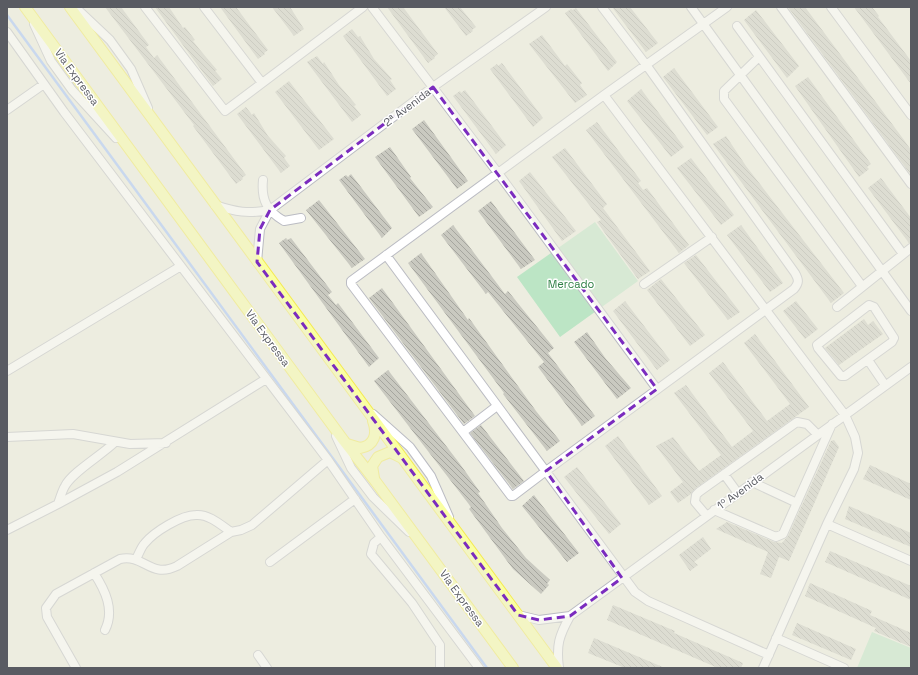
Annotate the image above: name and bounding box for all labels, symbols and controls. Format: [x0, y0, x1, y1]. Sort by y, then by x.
street label: Via Expressa [52, 46, 103, 109]
street label: 2ª Avenida [381, 84, 434, 129]
park label: Mercado [548, 277, 595, 291]
street label: Via Expressa [243, 307, 294, 370]
street label: 1º Avenida [714, 469, 766, 513]
street label: Via Expressa [437, 567, 488, 630]

